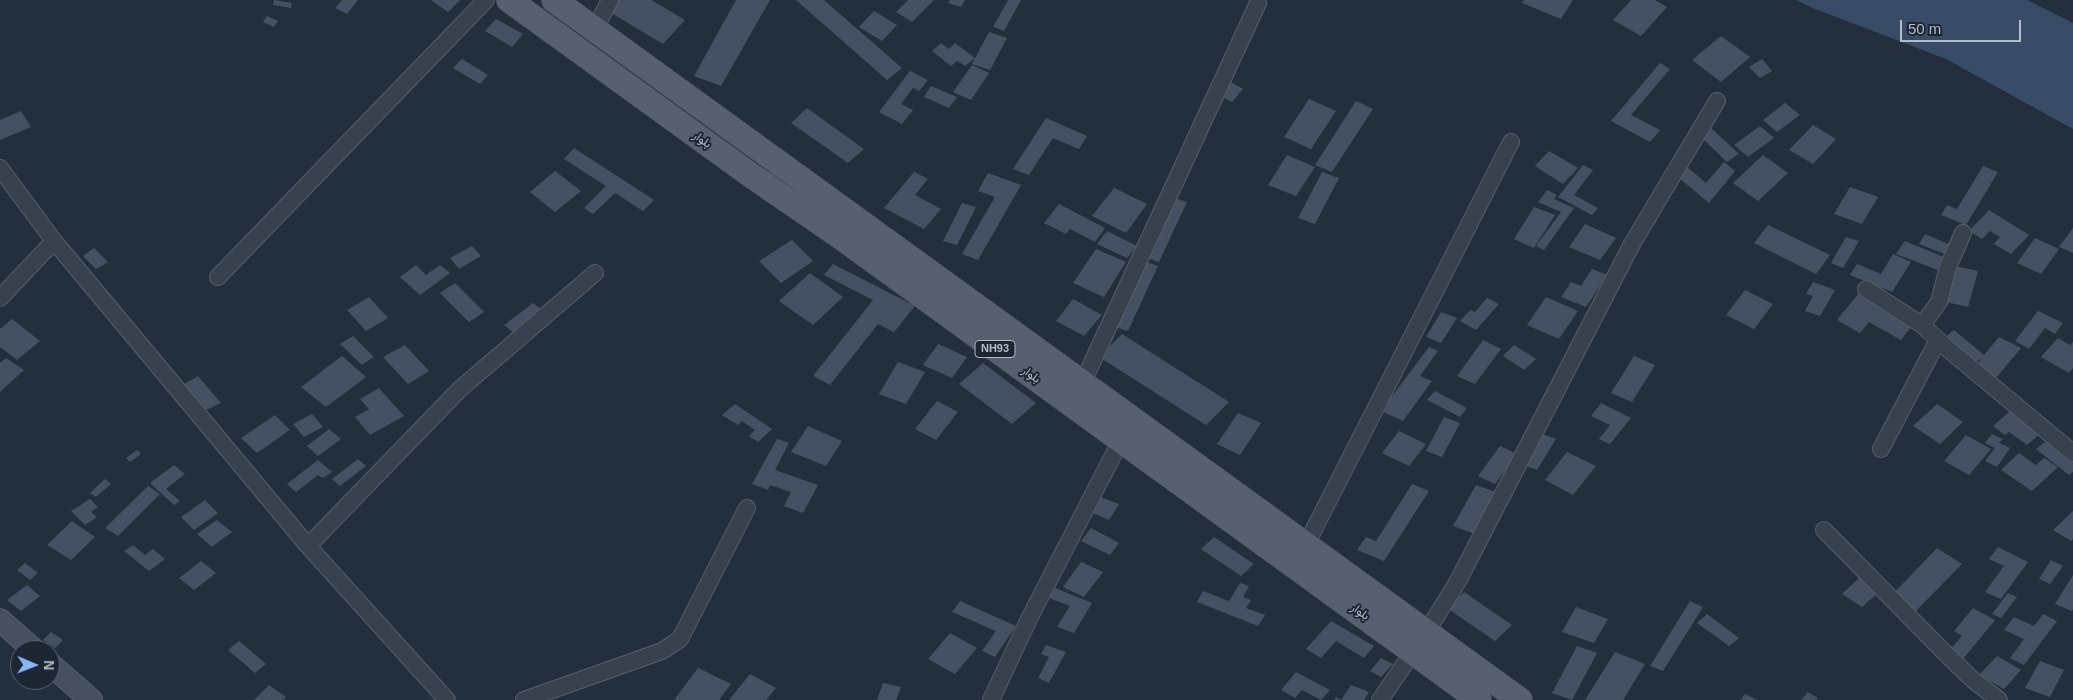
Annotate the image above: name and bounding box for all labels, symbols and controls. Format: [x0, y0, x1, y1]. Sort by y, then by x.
scale bar [1903, 10, 2024, 42]
text: 50 m [1908, 20, 1941, 37]
street label: بلوار [690, 128, 714, 152]
road number: NH93 [975, 340, 1015, 358]
street label: بلوار [1019, 363, 1043, 387]
street label: بلوار [1348, 600, 1372, 624]
north arrow [10, 640, 60, 690]
text: N [41, 660, 57, 670]

